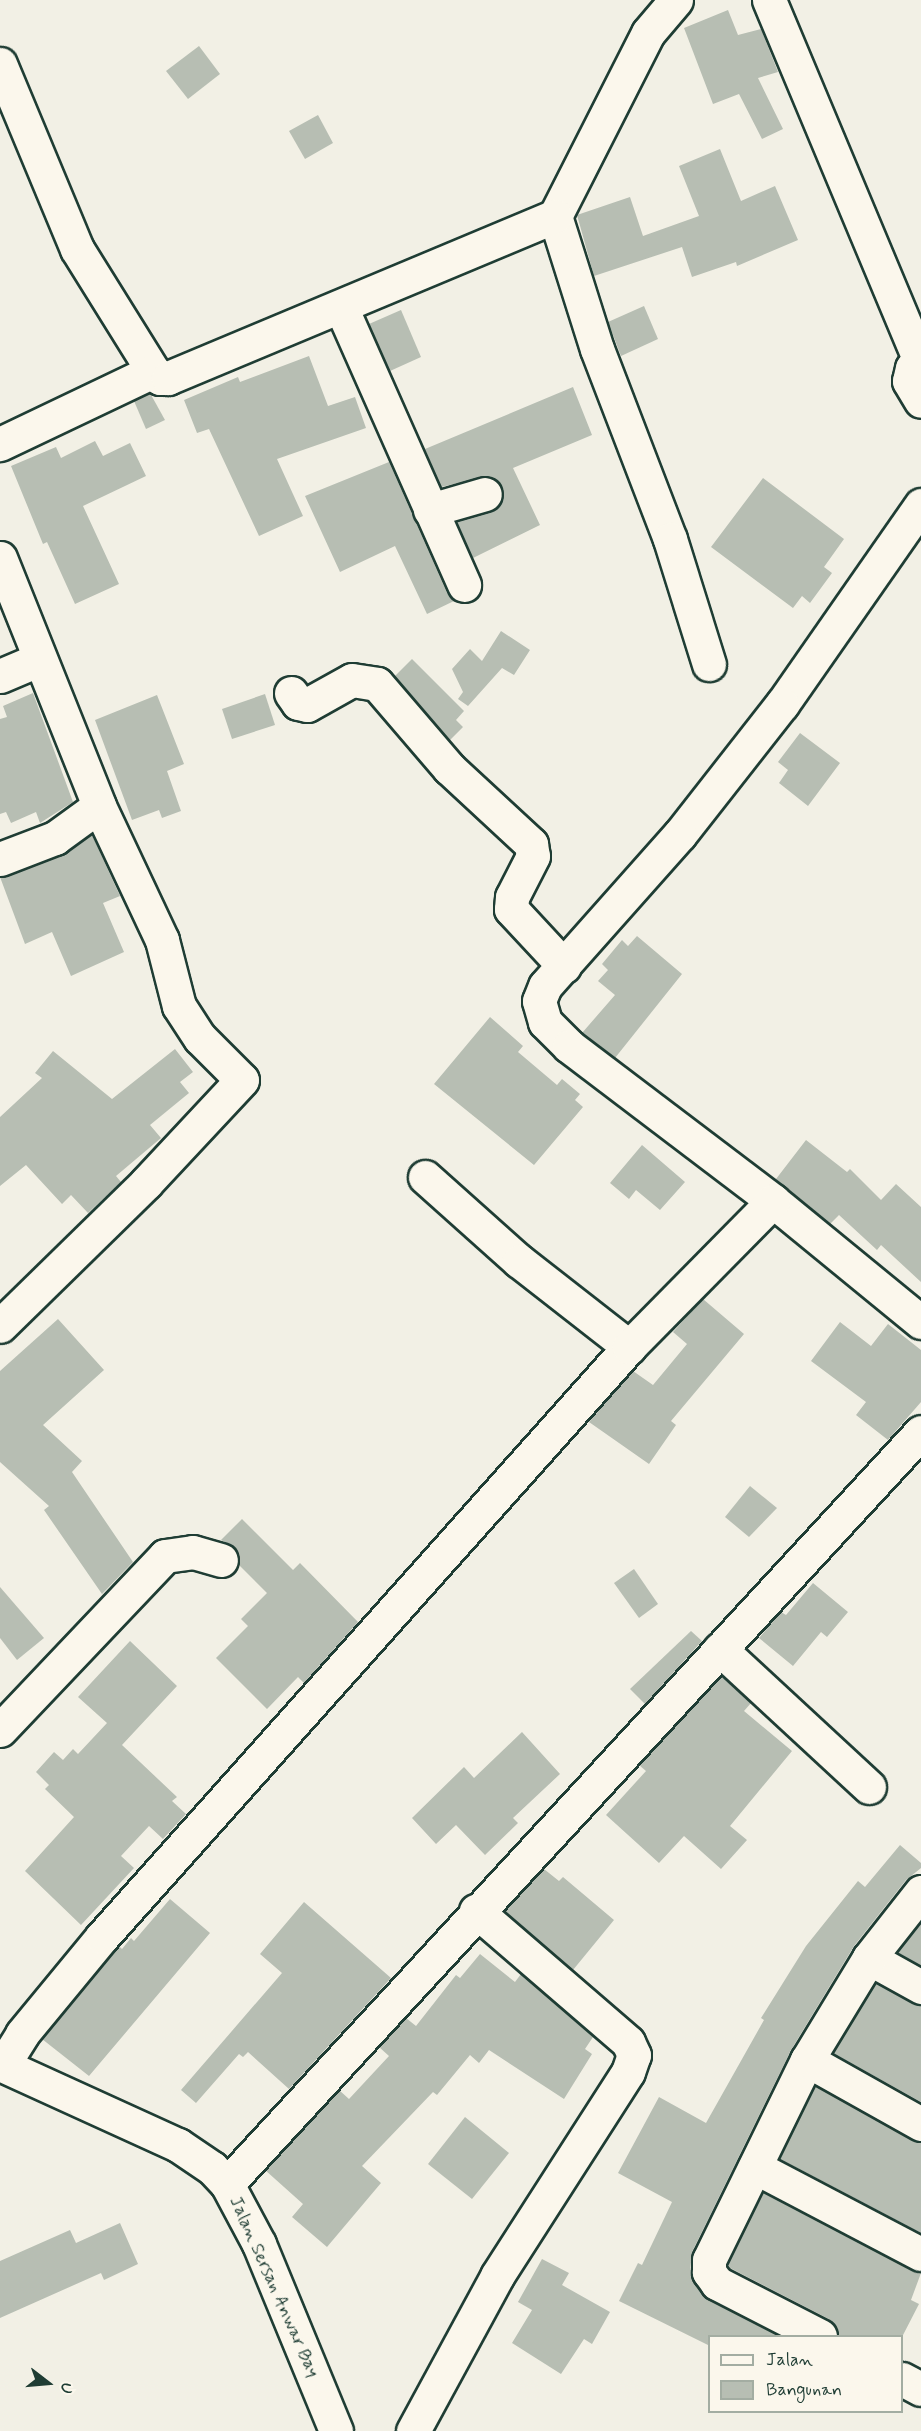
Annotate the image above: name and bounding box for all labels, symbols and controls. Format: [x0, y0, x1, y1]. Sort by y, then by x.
street label: Jalan Sersan Anwar Bay [225, 2195, 323, 2379]
legend [708, 2335, 903, 2413]
text: Jalan [766, 2348, 813, 2372]
north arrow [18, 2353, 78, 2413]
text: Bangunan [766, 2378, 842, 2402]
text: U [54, 2380, 77, 2396]

